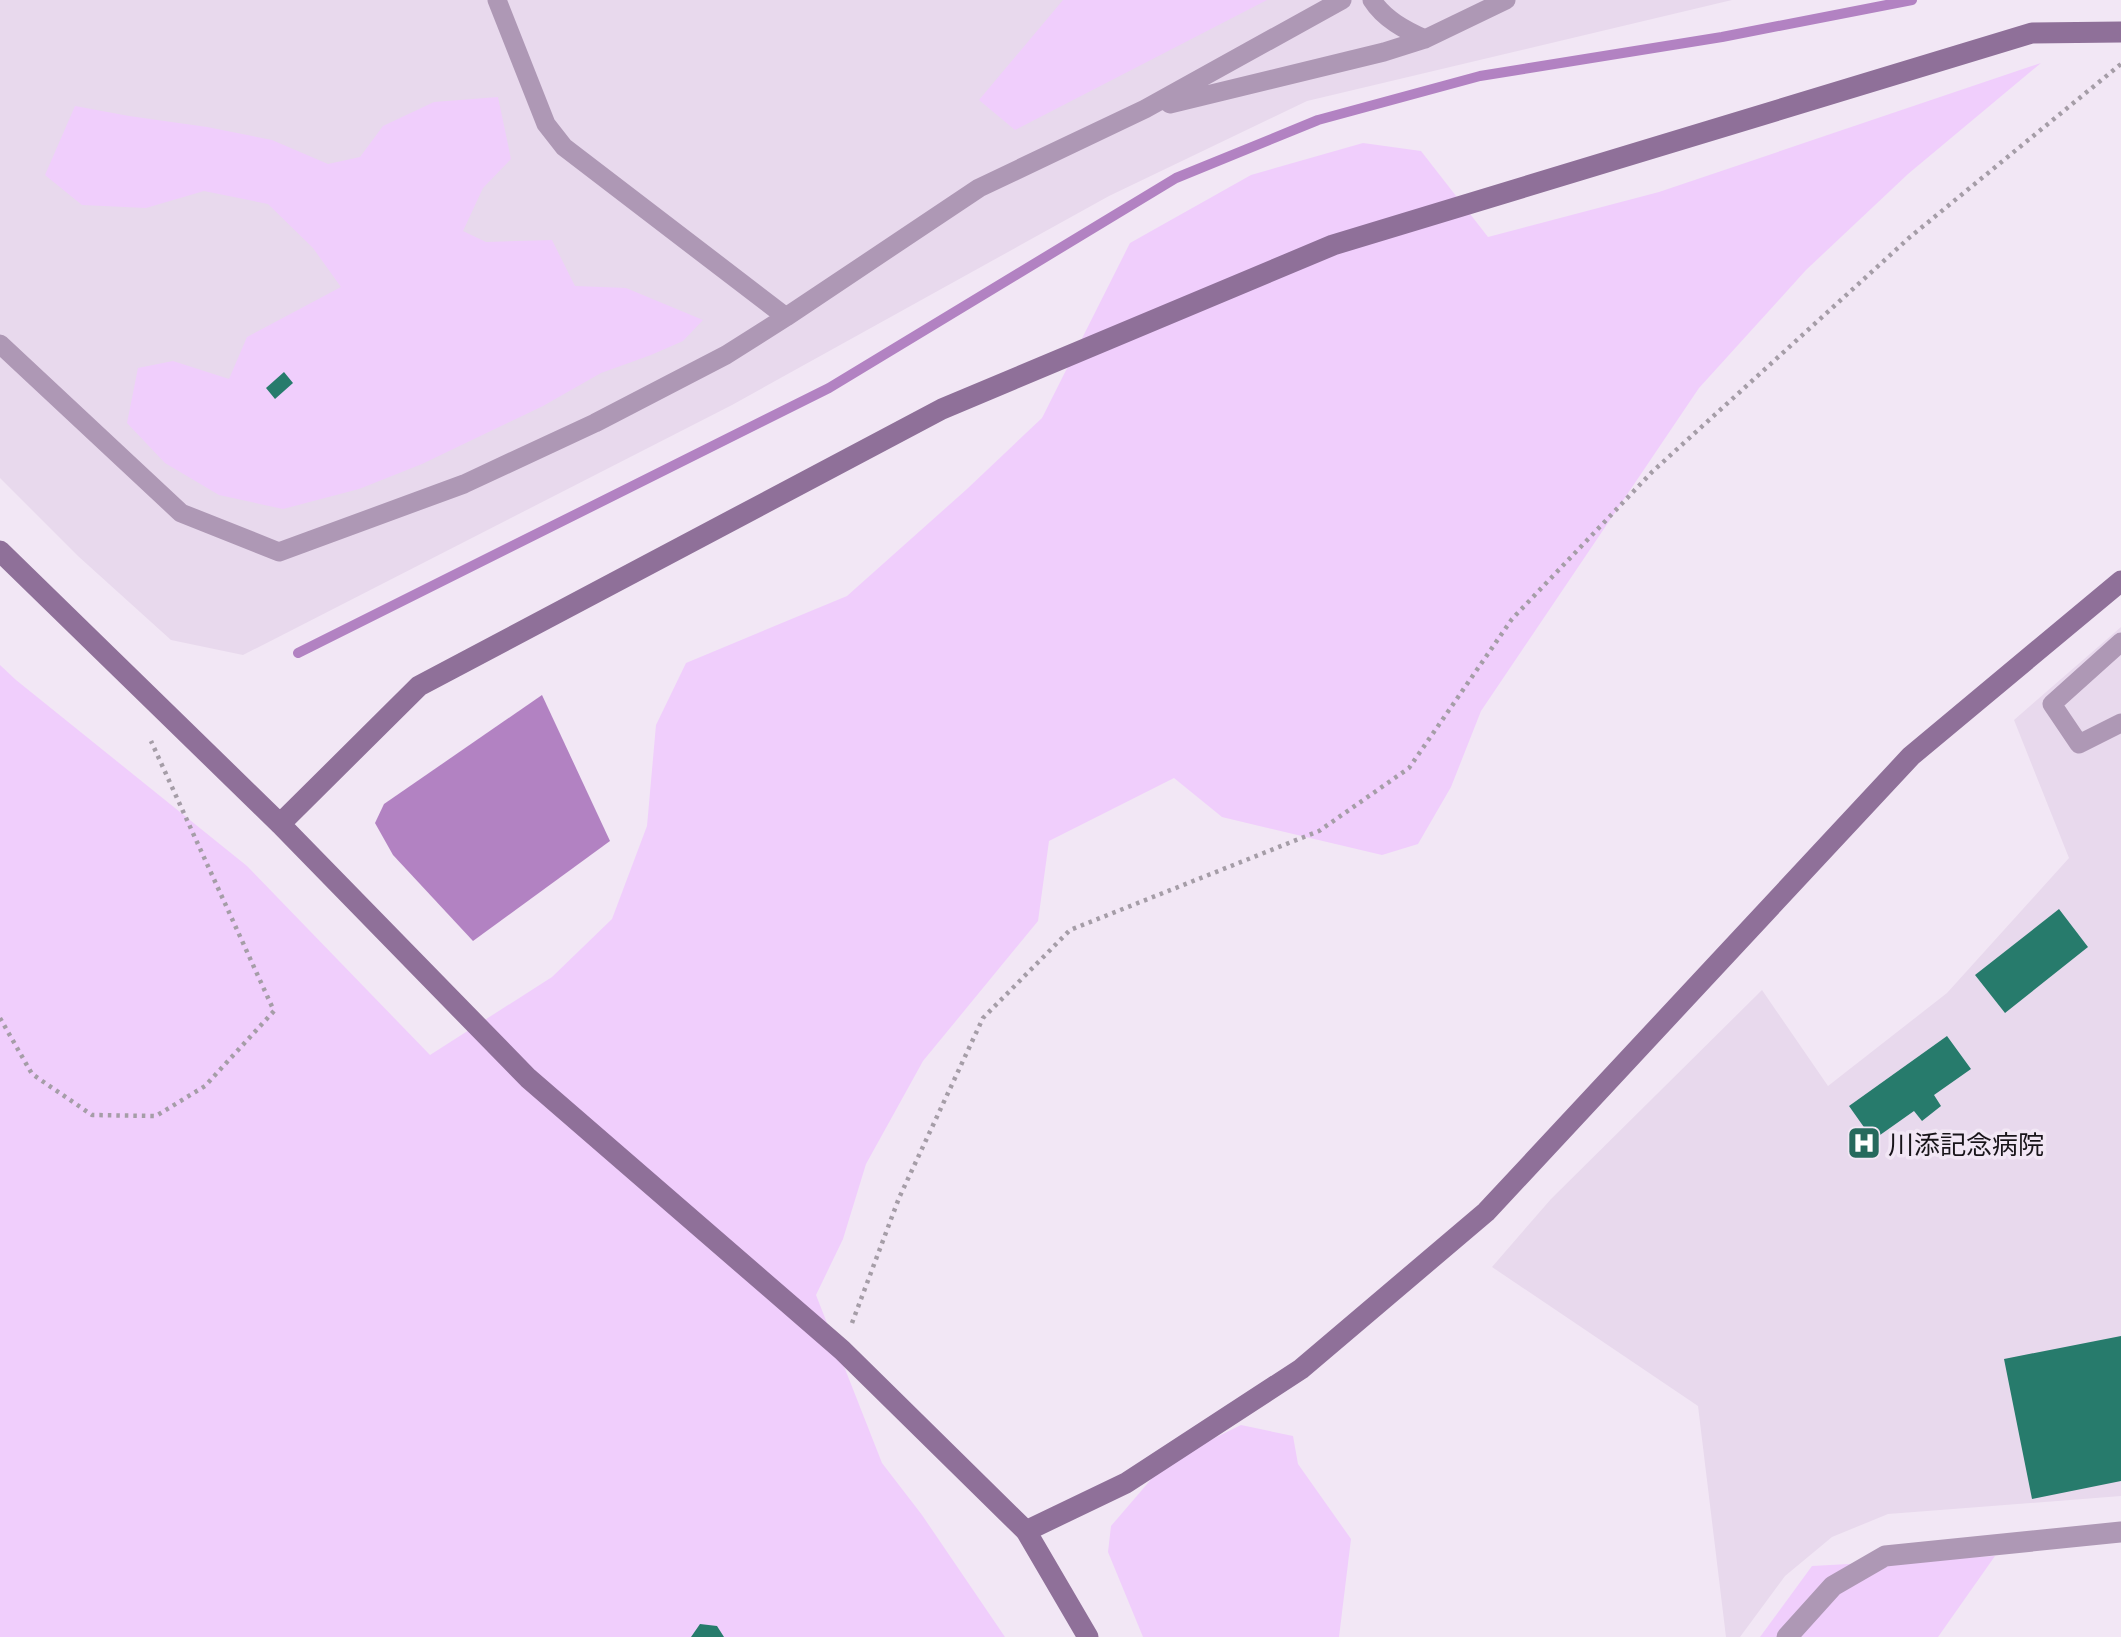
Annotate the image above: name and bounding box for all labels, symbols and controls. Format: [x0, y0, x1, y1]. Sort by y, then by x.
hospital icon: 川添記念病院 [1845, 1124, 1883, 1162]
place label: 川添記念病院 [1888, 1128, 2044, 1159]

